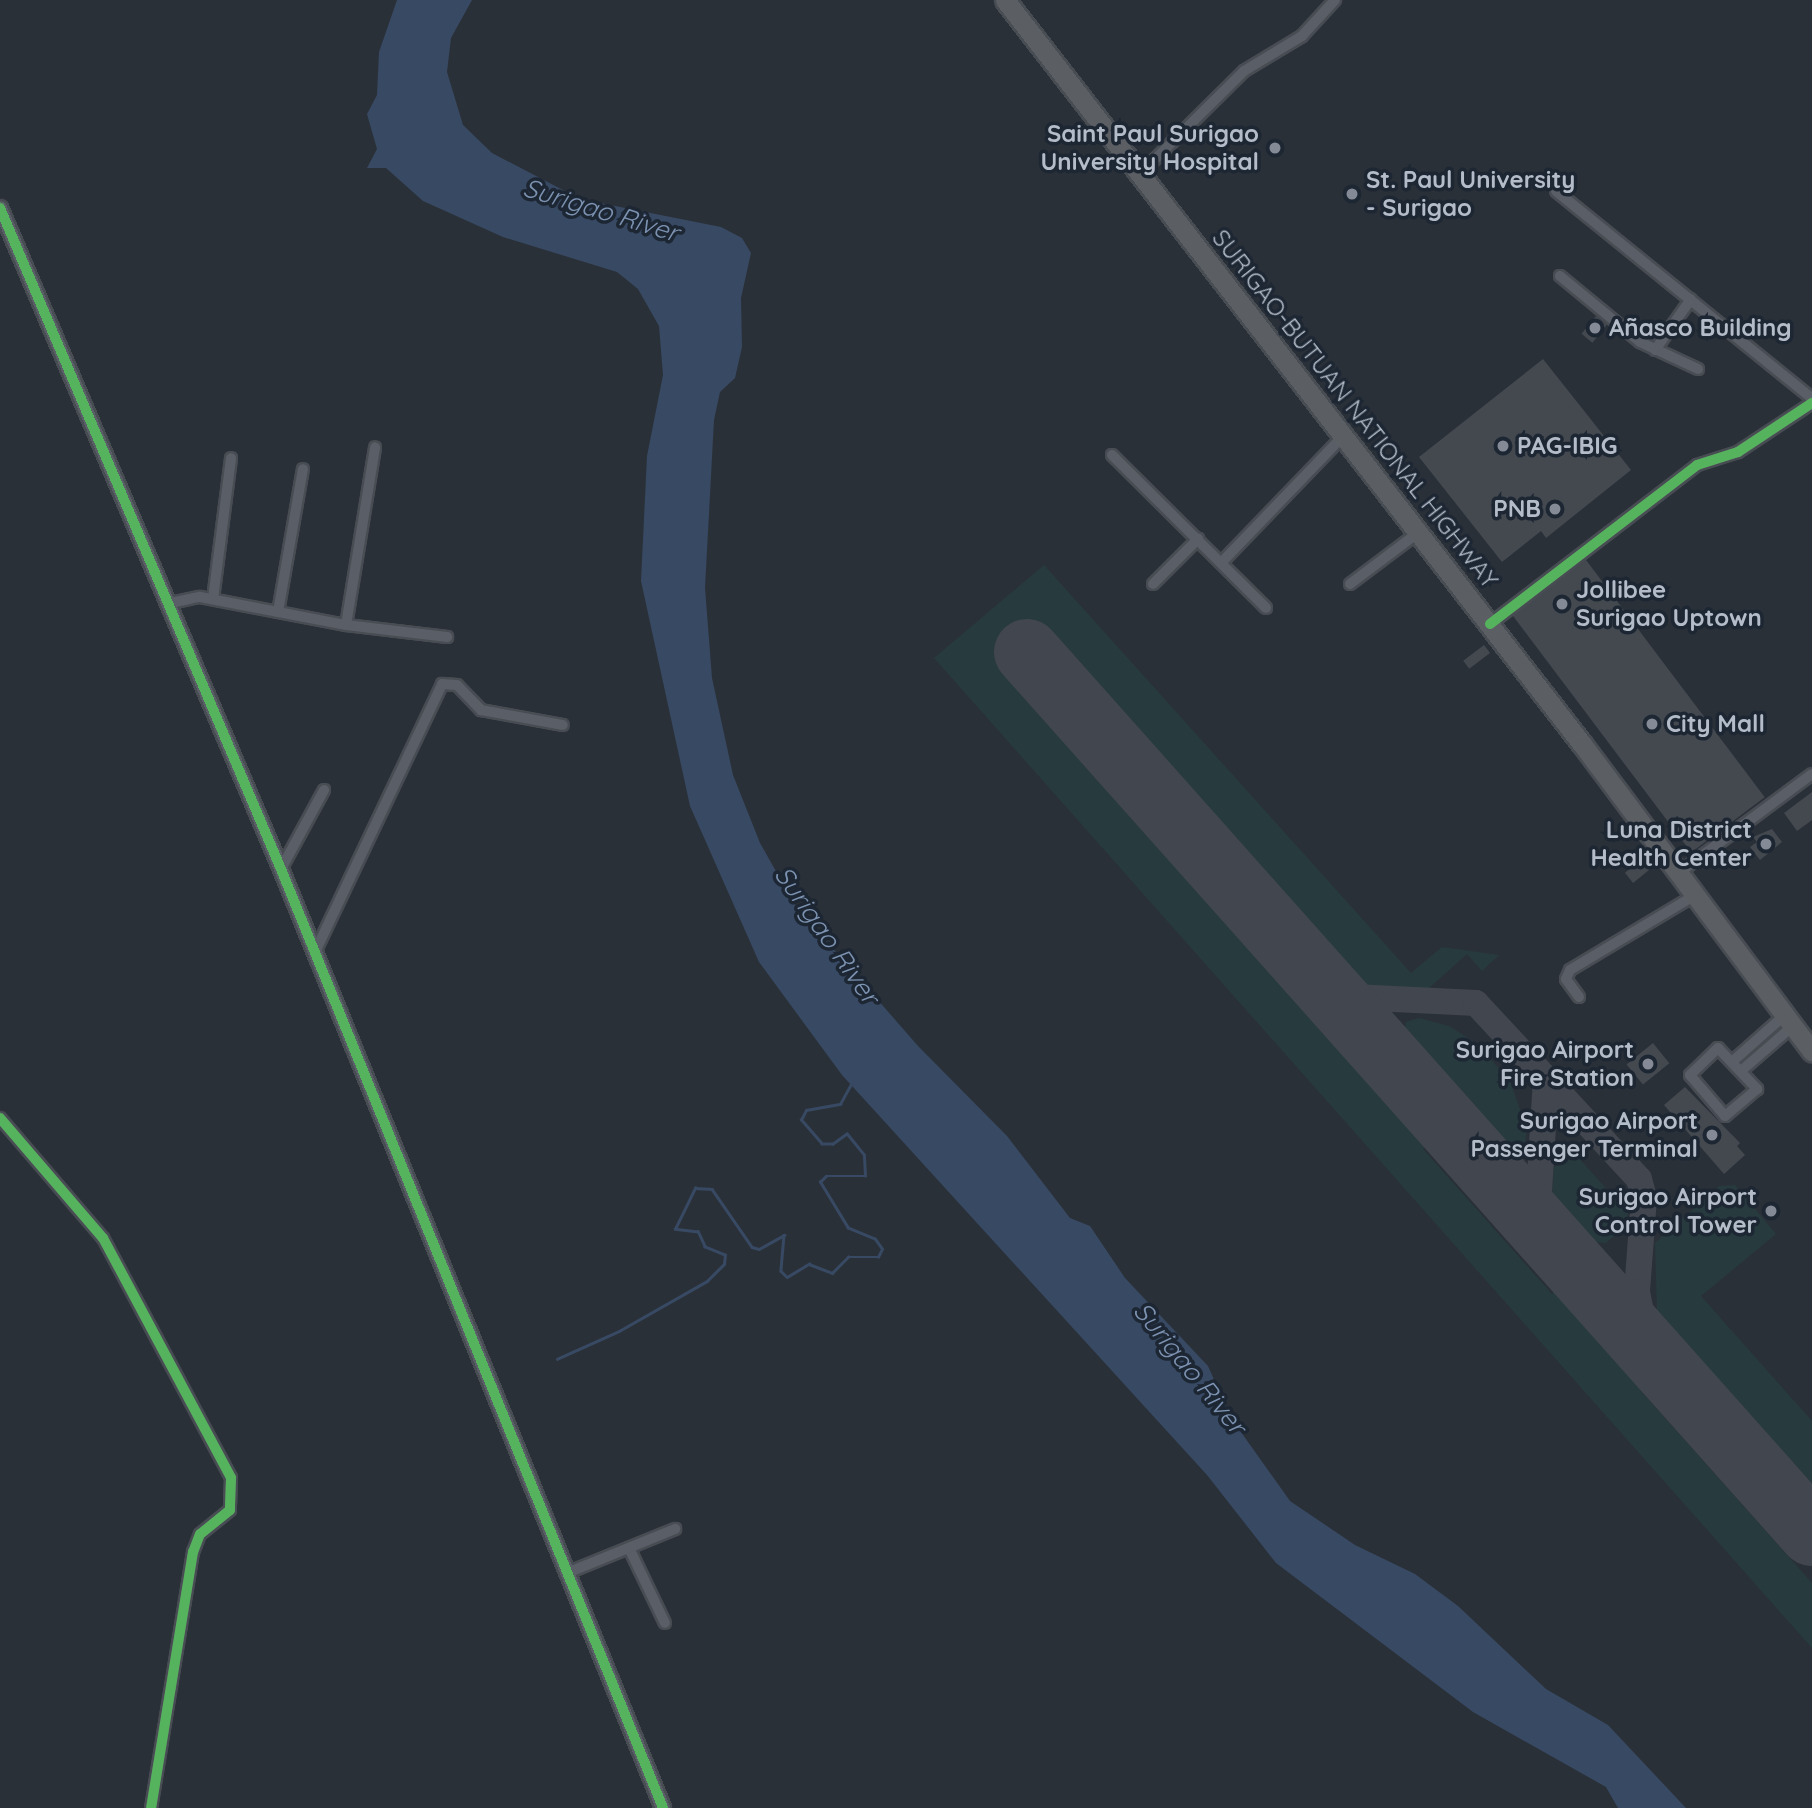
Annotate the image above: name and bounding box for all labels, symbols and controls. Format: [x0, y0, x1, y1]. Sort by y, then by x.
place label: Saint Paul Surigao University Hospital [1040, 120, 1259, 176]
marker: Saint Paul Surigao University Hospital [1265, 138, 1285, 158]
place label: St. Paul University - Surigao [1366, 166, 1575, 222]
water label: Surigao River [519, 172, 683, 248]
marker: St. Paul University - Surigao [1344, 186, 1360, 202]
street label: SURIGAO-BUTUAN NATIONAL HIGHWAY [1206, 224, 1504, 594]
place label: Añasco Building [1609, 314, 1792, 342]
marker: Añasco Building [1587, 320, 1603, 336]
place label: PAG-IBIG [1517, 432, 1618, 460]
marker: PAG-IBIG [1495, 438, 1511, 454]
place label: PNB [1493, 495, 1541, 523]
marker: PNB [1547, 501, 1563, 517]
place label: Jollibee Surigao Uptown [1576, 576, 1762, 632]
marker: Jollibee Surigao Uptown [1554, 596, 1570, 612]
place label: City Mall [1666, 710, 1765, 738]
marker: City Mall [1644, 716, 1660, 732]
place label: Luna District Health Center [1591, 816, 1752, 872]
marker: Luna District Health Center [1758, 836, 1774, 852]
water label: Surigao River [768, 860, 886, 1010]
place label: Surigao Airport Fire Station [1456, 1036, 1634, 1092]
marker: Surigao Airport Fire Station [1640, 1056, 1656, 1072]
place label: Surigao Airport Passenger Terminal [1470, 1107, 1698, 1163]
marker: Surigao Airport Passenger Terminal [1704, 1127, 1720, 1143]
place label: Surigao Airport Control Tower [1579, 1183, 1757, 1239]
marker: Surigao Airport Control Tower [1763, 1203, 1779, 1219]
water label: Surigao River [1127, 1296, 1253, 1440]

